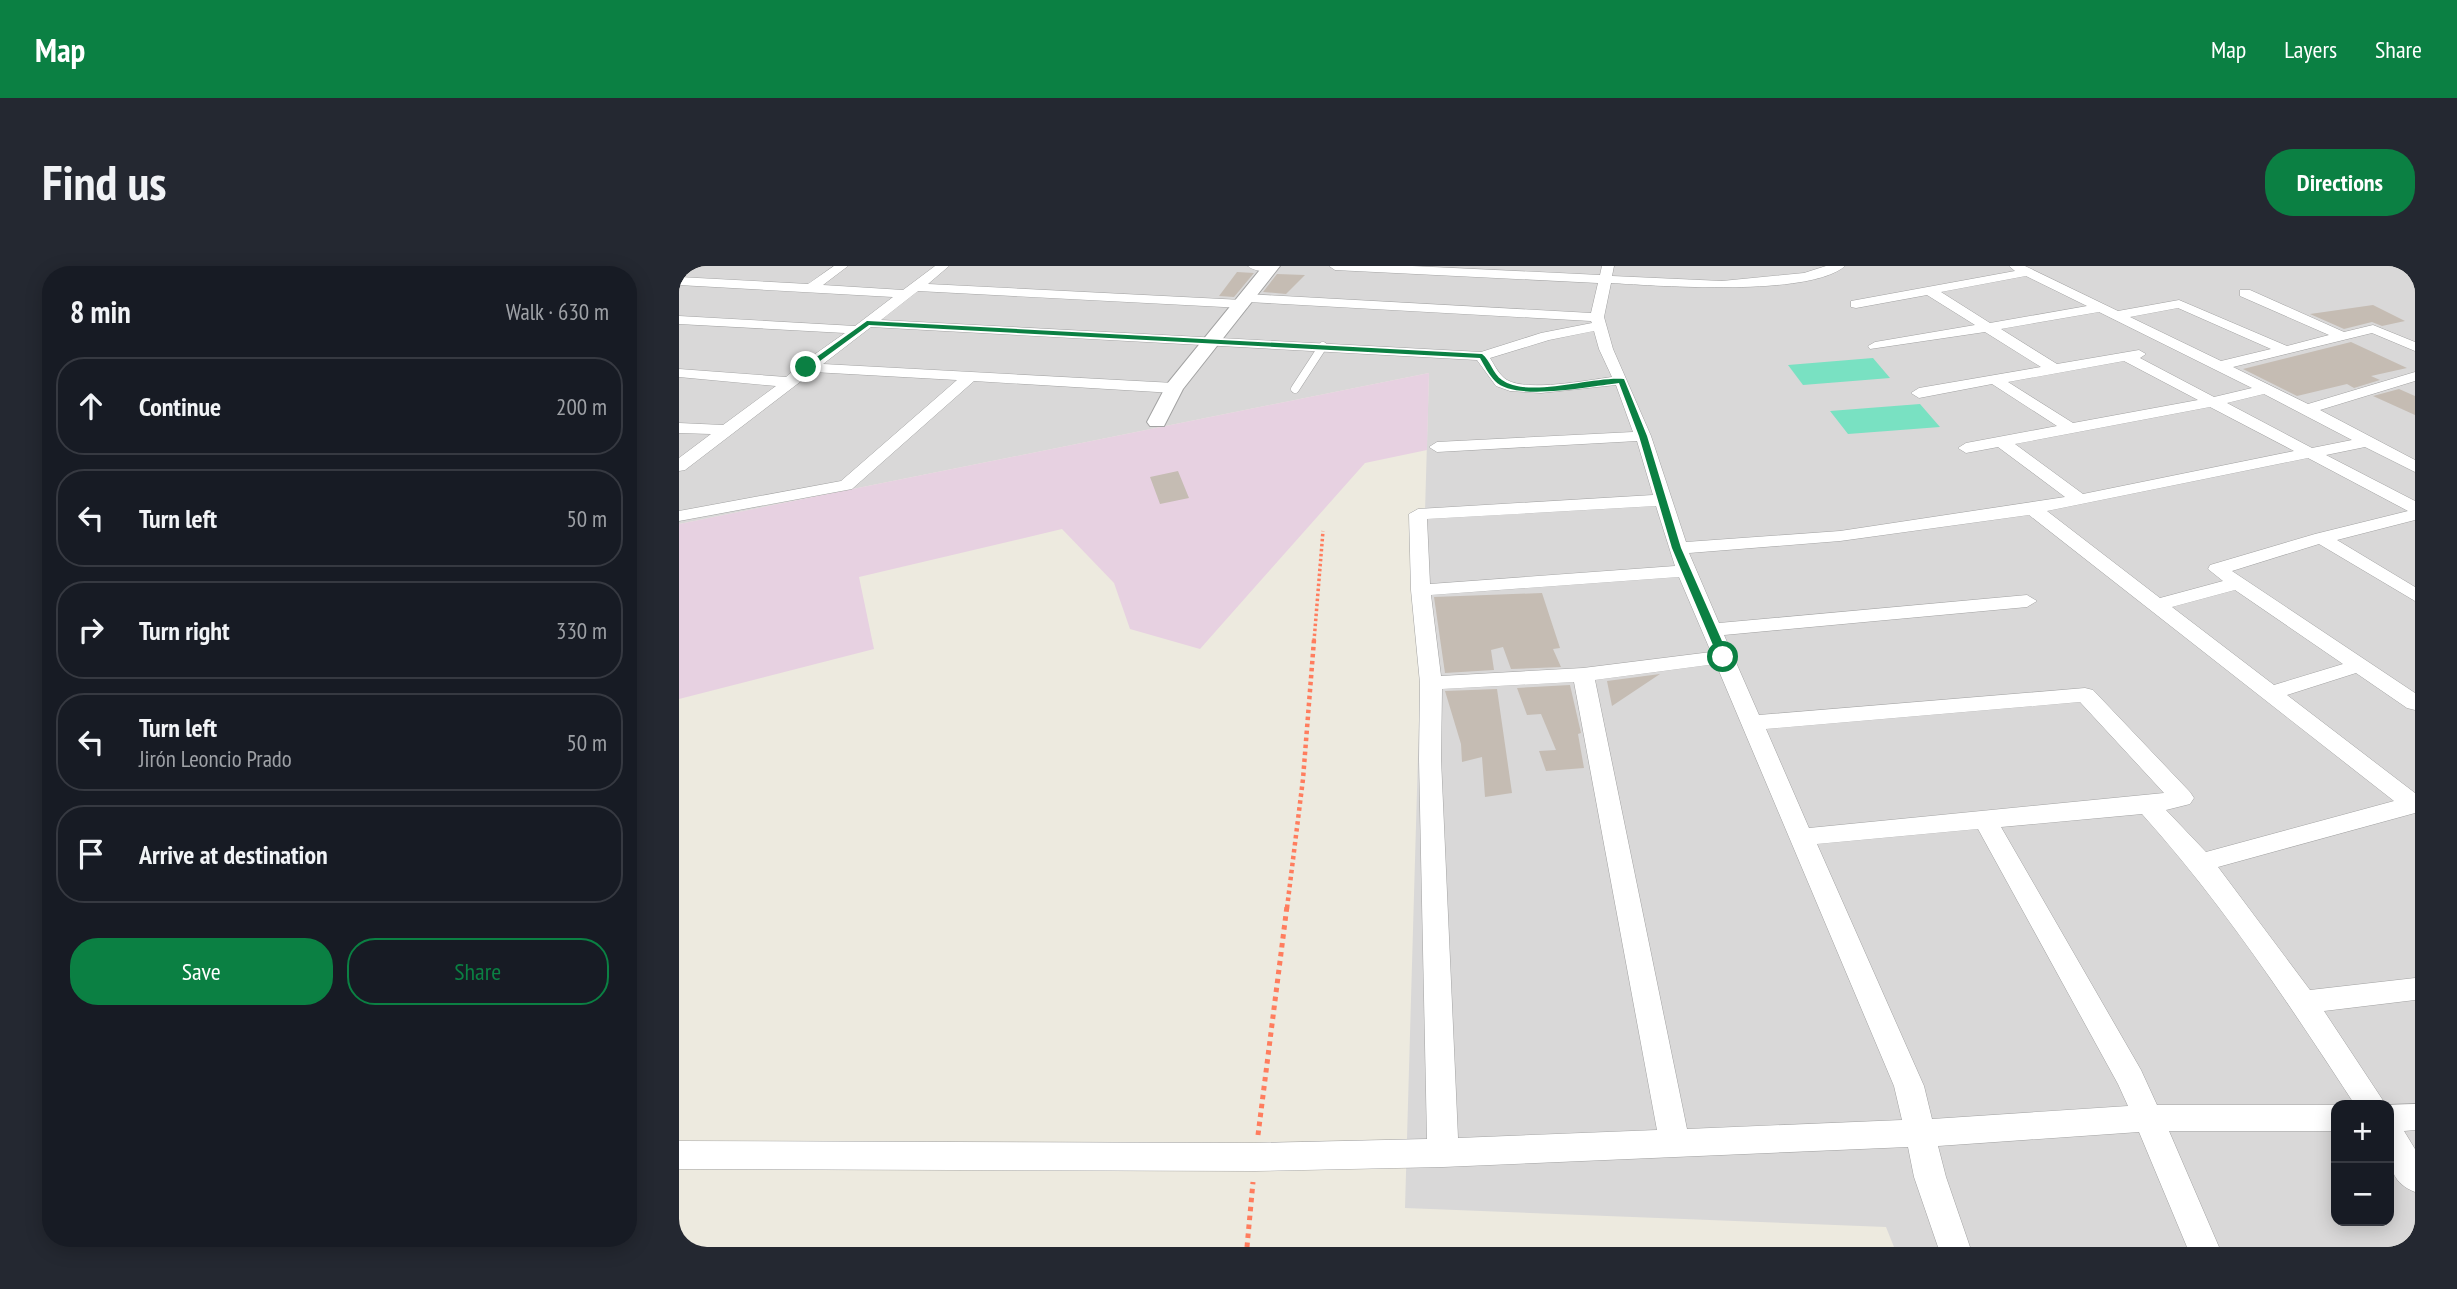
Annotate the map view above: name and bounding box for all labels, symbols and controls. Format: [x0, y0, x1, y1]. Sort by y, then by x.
text: Map [35, 28, 85, 71]
text: Map [2211, 34, 2246, 65]
text: Layers [2284, 34, 2337, 65]
text: Share [2375, 34, 2422, 65]
button: Directions [2265, 149, 2415, 216]
text: Find us [42, 150, 166, 214]
text: 8 min [70, 292, 131, 331]
text: Walk · 630 m [506, 297, 609, 326]
route end [790, 351, 821, 382]
icon: ahead [72, 387, 110, 425]
text: Continue [139, 390, 221, 423]
text: 200 m [556, 392, 607, 421]
icon: left [72, 499, 110, 537]
text: Turn left [139, 502, 217, 535]
text: 50 m [566, 504, 607, 533]
icon: right [72, 611, 110, 649]
text: Turn right [139, 614, 230, 647]
text: 330 m [556, 616, 607, 645]
route start [1707, 641, 1738, 672]
text: Turn left [139, 711, 217, 744]
icon: left [72, 723, 110, 761]
text: 50 m [566, 728, 607, 757]
text: Jirón Leoncio Prado [139, 744, 292, 773]
icon: arrive [72, 835, 110, 873]
text: Arrive at destination [139, 838, 328, 871]
button: Save [70, 938, 333, 1005]
button: Share [347, 938, 609, 1005]
map controls [2331, 1100, 2394, 1226]
button: + [2331, 1100, 2394, 1163]
button: − [2331, 1163, 2394, 1226]

